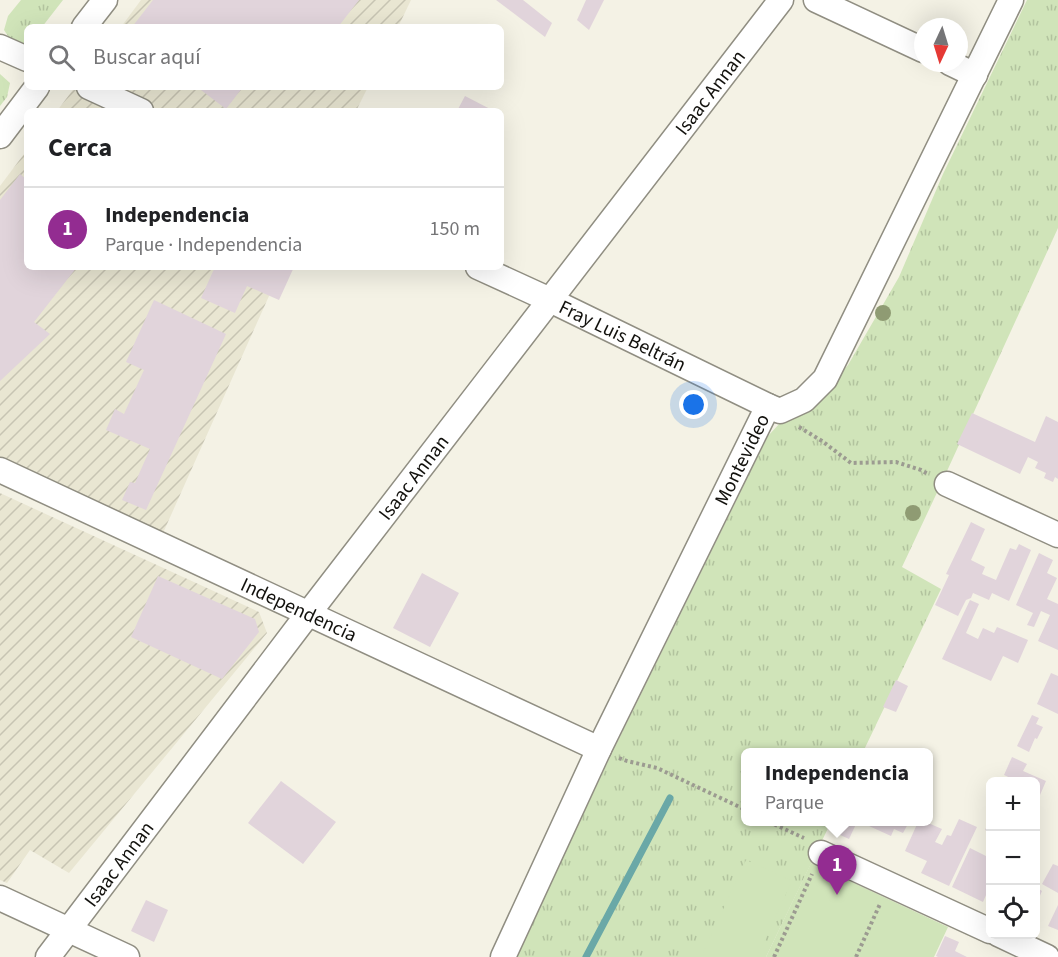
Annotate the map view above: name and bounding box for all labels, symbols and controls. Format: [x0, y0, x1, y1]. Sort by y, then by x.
north arrow [914, 18, 968, 72]
search box [24, 24, 504, 90]
icon: search [45, 41, 78, 74]
text: Buscar aquí [93, 41, 201, 73]
street label: Isaac Annan [669, 44, 753, 141]
text: Cerca [48, 129, 112, 166]
text: Independencia [105, 199, 249, 231]
text: 1 [62, 215, 73, 243]
text: 150 m [430, 215, 480, 243]
text: Parque · Independencia [105, 231, 302, 259]
street label: Fray Luis Beltrán [554, 293, 690, 379]
your location [679, 390, 708, 419]
street label: Montevideo [708, 409, 777, 510]
street label: Isaac Annan [372, 429, 456, 526]
street label: Independencia [236, 571, 361, 649]
popup [741, 748, 933, 826]
text: Independencia [765, 757, 909, 789]
map controls [986, 777, 1040, 939]
button: + [986, 777, 1040, 831]
text: Parque [765, 789, 824, 817]
street label: Isaac Annan [78, 816, 161, 913]
button: − [986, 831, 1040, 885]
pin: 1 [818, 846, 856, 895]
button: locate [986, 885, 1040, 939]

